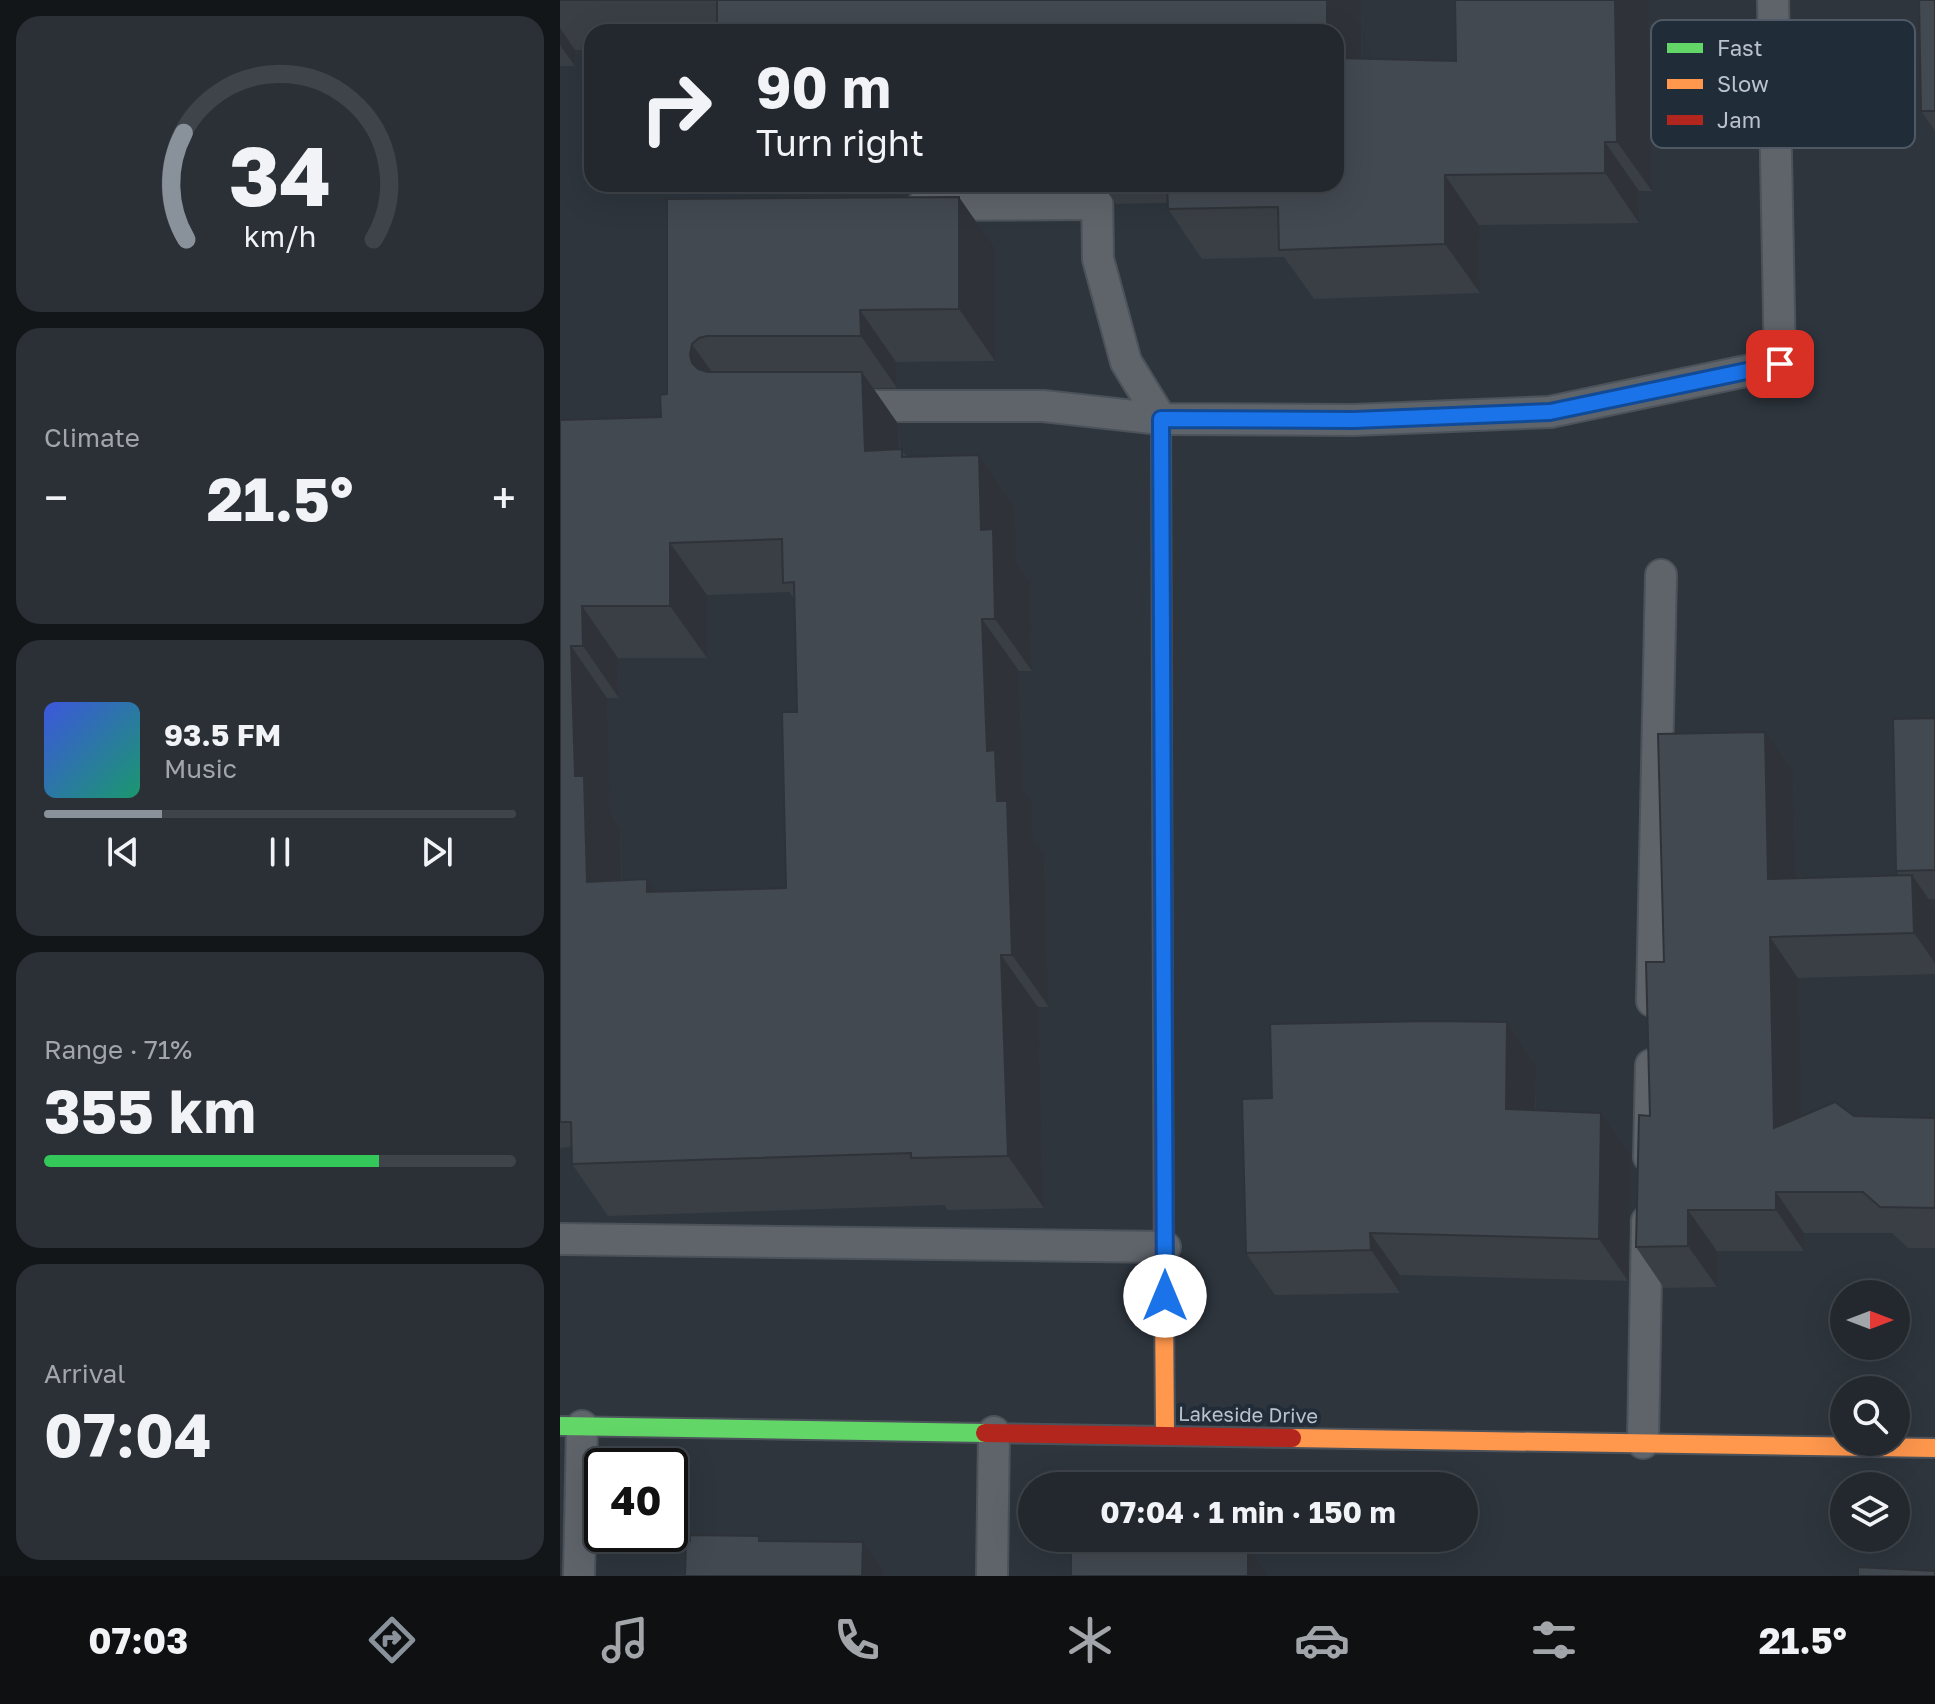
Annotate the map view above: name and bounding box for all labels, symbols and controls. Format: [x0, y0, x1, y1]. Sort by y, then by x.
legend [1651, 20, 1915, 148]
text: Fast [1717, 34, 1763, 61]
text: 90 m [756, 53, 891, 120]
icon: right [624, 56, 728, 160]
text: Slow [1717, 70, 1769, 97]
text: Jam [1717, 106, 1761, 133]
text: Turn right [756, 121, 924, 164]
text: 34 [229, 124, 331, 224]
text: km/h [244, 219, 316, 253]
pin [1746, 330, 1814, 398]
icon: arrive [1758, 342, 1802, 386]
text: Climate [44, 422, 140, 453]
text: 21.5° [207, 462, 353, 534]
text: − [44, 471, 68, 524]
text: + [492, 471, 516, 524]
text: 93.5 FM [164, 717, 281, 753]
text: Music [164, 753, 237, 784]
icon: previous [101, 830, 145, 874]
icon: pause [258, 830, 302, 874]
icon: next [415, 830, 459, 874]
text: Range · 71% [44, 1034, 192, 1065]
text: 355 km [44, 1074, 256, 1146]
position arrow [1123, 1254, 1207, 1338]
north arrow [1830, 1280, 1910, 1360]
map controls [1830, 1280, 1910, 1552]
text: Arrival [44, 1358, 125, 1389]
button: search [1830, 1376, 1910, 1456]
text: 07:04 [44, 1398, 211, 1470]
street label: Lakeside Drive [1178, 1401, 1318, 1427]
speed limit sign: 40 [584, 1448, 688, 1552]
button: layers [1830, 1472, 1910, 1552]
text: 07:04 · 1 min · 150 m [1100, 1494, 1396, 1530]
icon: directions [364, 1612, 420, 1668]
icon: music [597, 1612, 653, 1668]
icon: phone [829, 1612, 885, 1668]
icon: climate [1062, 1612, 1118, 1668]
icon: car [1294, 1612, 1350, 1668]
icon: filters [1526, 1612, 1582, 1668]
text: 07:03 [88, 1619, 188, 1662]
text: 21.5° [1759, 1619, 1847, 1662]

